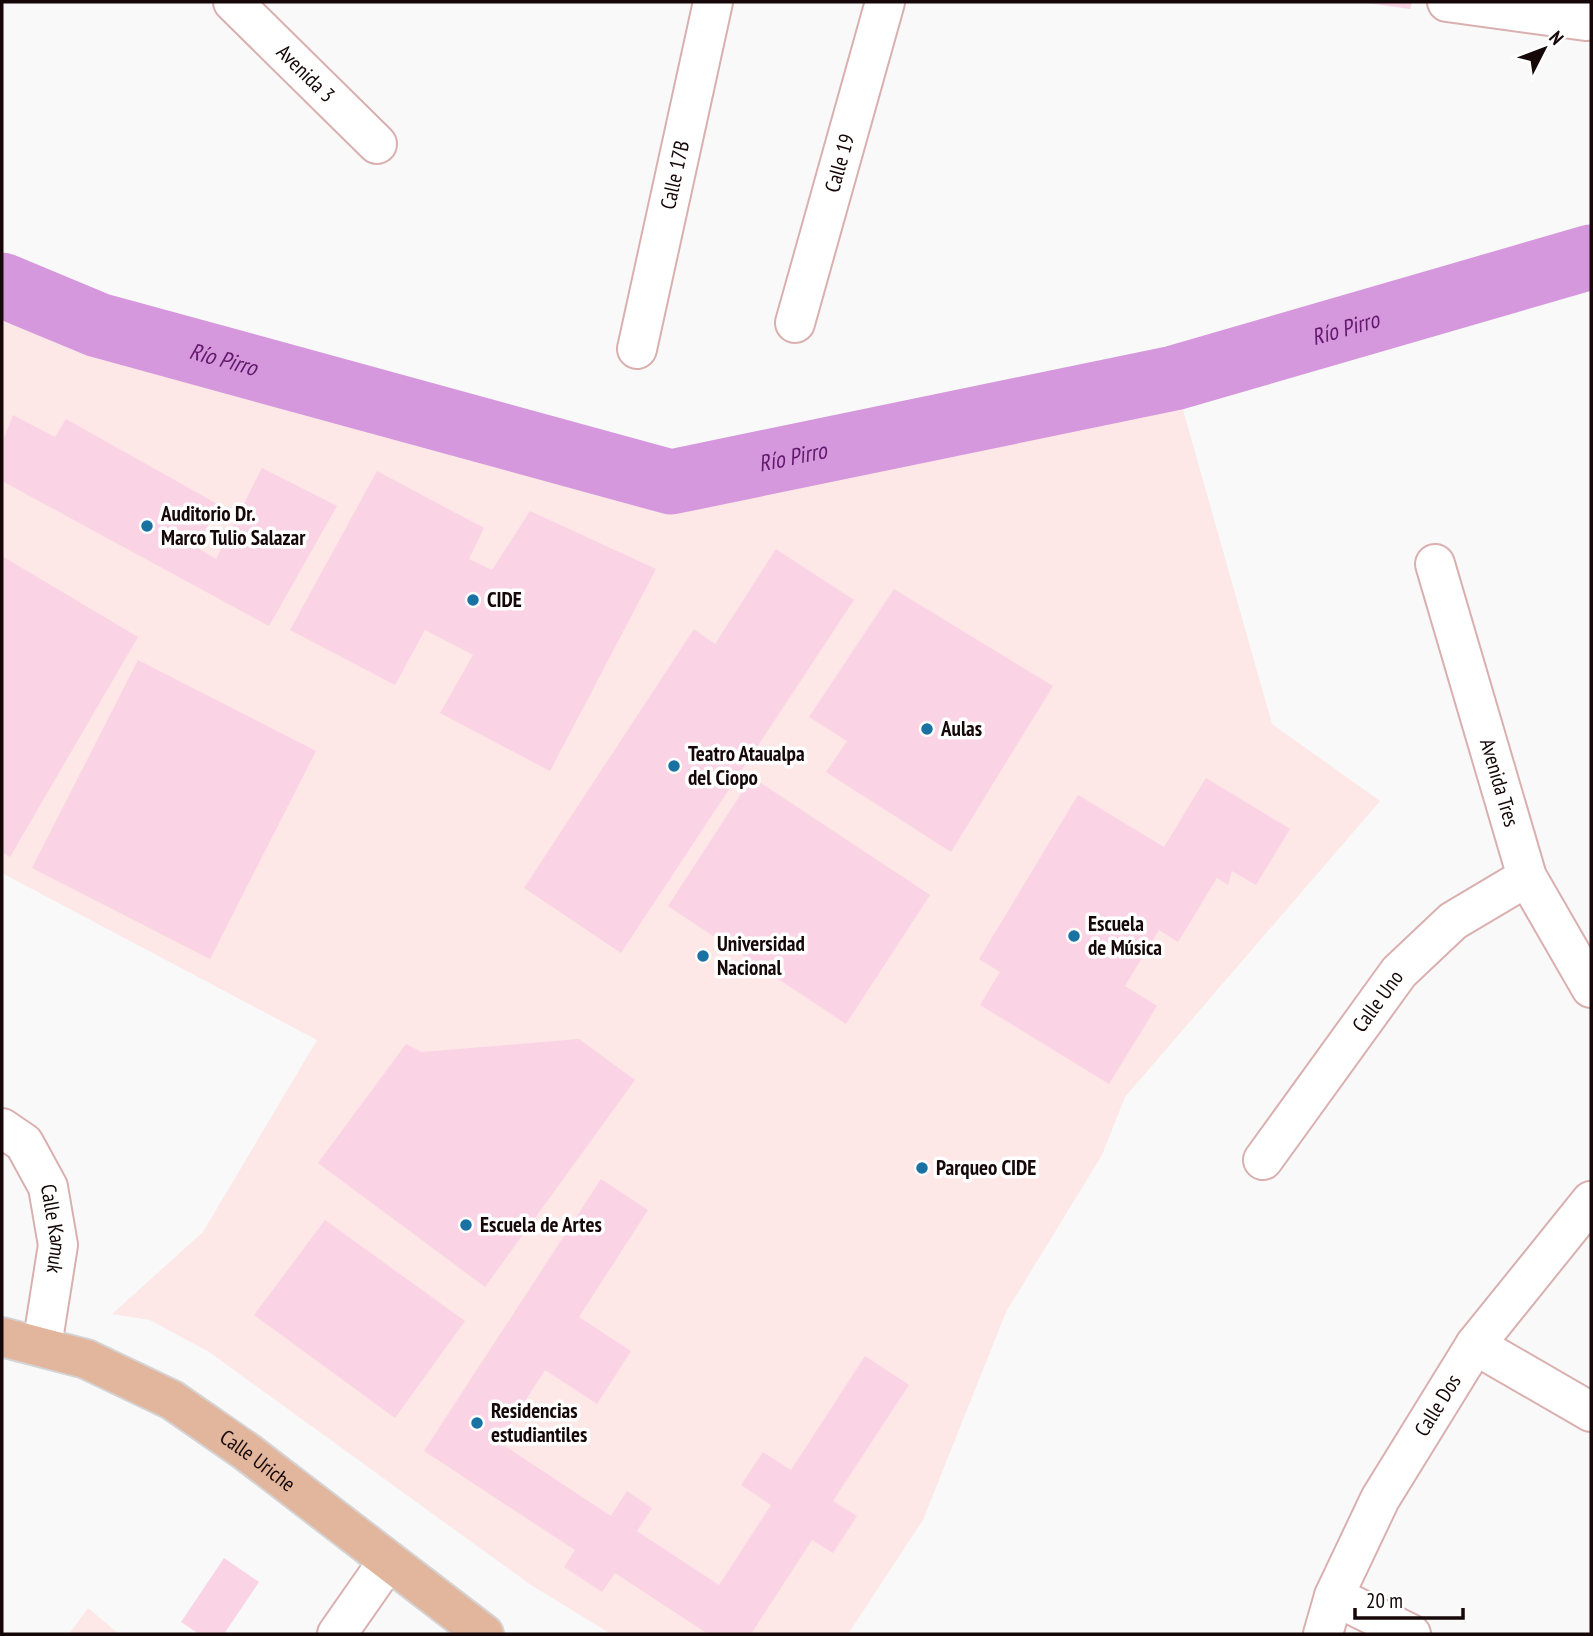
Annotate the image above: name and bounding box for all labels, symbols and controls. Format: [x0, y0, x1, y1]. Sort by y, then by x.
north arrow [1509, 14, 1579, 84]
text: N [1544, 26, 1569, 49]
street label: Avenida 3 [271, 39, 341, 108]
street label: Calle 19 [818, 131, 860, 195]
street label: Calle 17B [654, 138, 695, 212]
water label: Río Pirro [1308, 304, 1384, 351]
water label: Río Pirro [186, 336, 263, 382]
water label: Río Pirro [756, 435, 831, 478]
place label: Auditorio Dr. Marco Tulio Salazar [160, 500, 306, 551]
marker: Auditorio Dr. Marco Tulio Salazar [139, 518, 155, 534]
place label: CIDE [487, 586, 522, 613]
marker: CIDE [465, 592, 481, 608]
place label: Aulas [940, 715, 982, 742]
marker: Aulas [919, 721, 935, 737]
street label: Avenida Tres [1474, 735, 1525, 830]
place label: Teatro Ataualpa del Ciopo [688, 740, 805, 791]
marker: Teatro Ataualpa del Ciopo [666, 758, 682, 774]
place label: Escuela de Música [1088, 910, 1162, 961]
marker: Escuela de Música [1066, 928, 1082, 944]
place label: Universidad Nacional [717, 930, 805, 981]
marker: Universidad Nacional [695, 948, 711, 964]
street label: Calle Uno [1346, 965, 1409, 1037]
place label: Parqueo CIDE [936, 1154, 1036, 1181]
marker: Parqueo CIDE [914, 1160, 930, 1176]
street label: Calle Kamuk [35, 1182, 72, 1275]
place label: Escuela de Artes [480, 1211, 602, 1238]
marker: Escuela de Artes [458, 1217, 474, 1233]
street label: Calle Dos [1408, 1369, 1467, 1441]
place label: Residencias estudiantiles [491, 1397, 587, 1448]
marker: Residencias estudiantiles [469, 1415, 485, 1431]
street label: Calle Uriche [215, 1423, 301, 1497]
scale bar [1355, 1576, 1464, 1620]
text: 20 m [1366, 1587, 1403, 1614]

